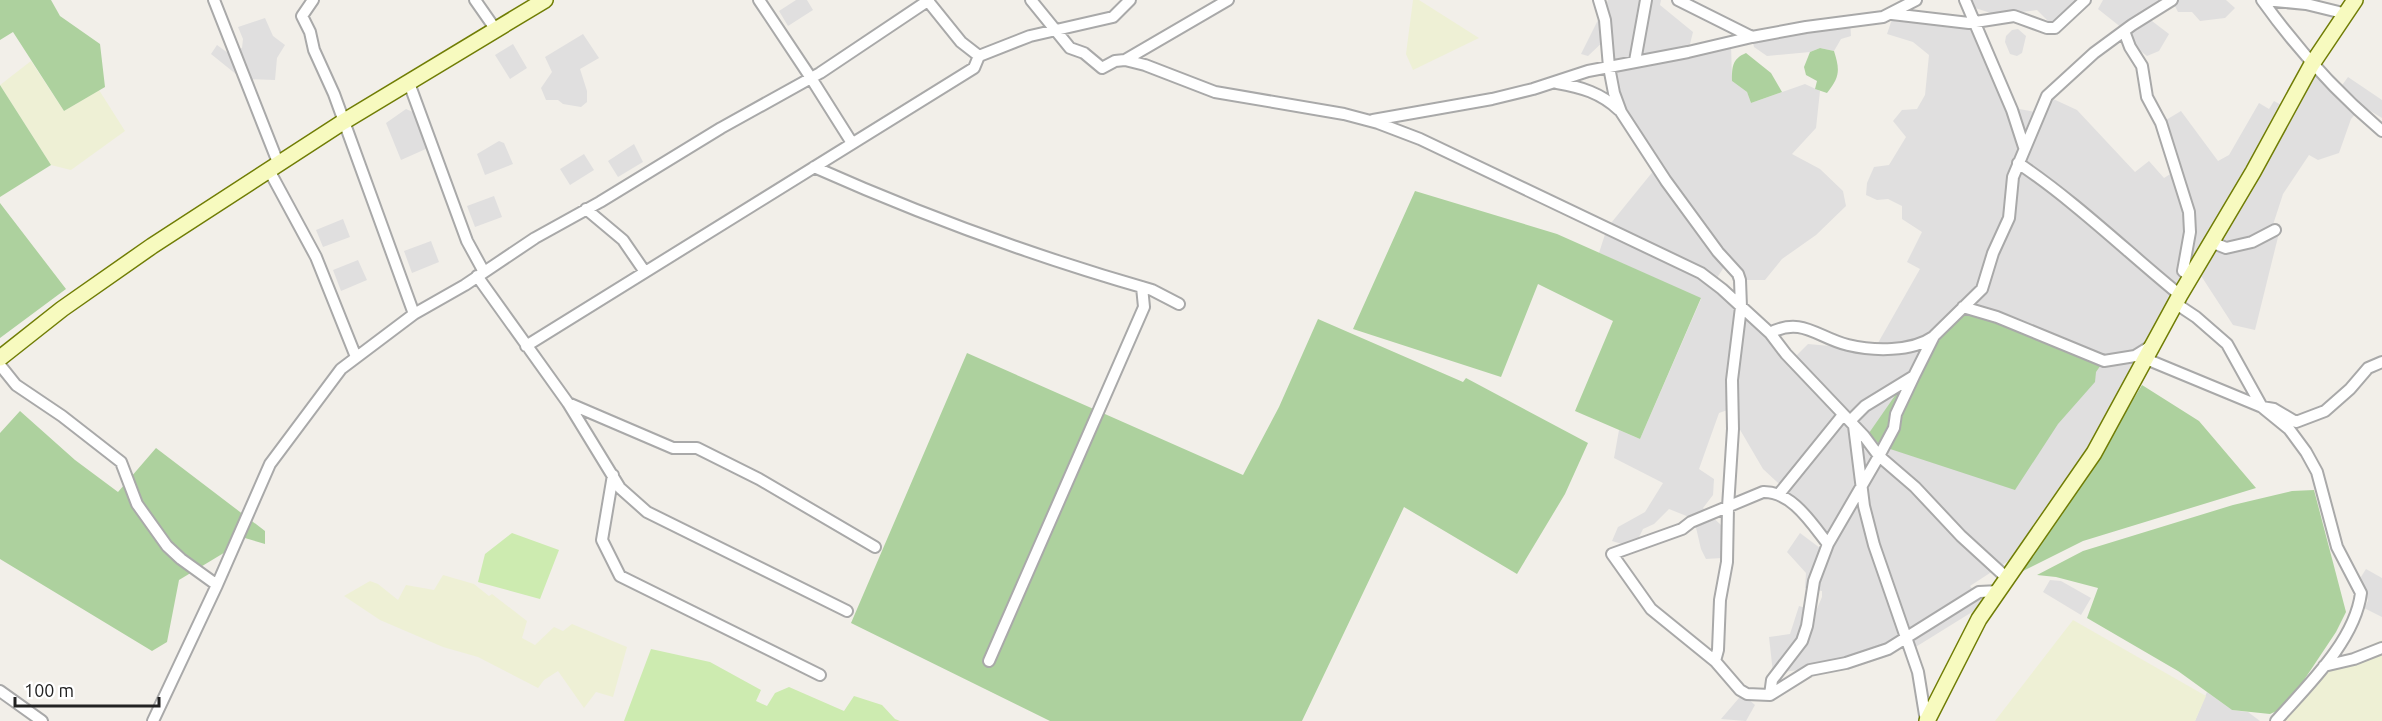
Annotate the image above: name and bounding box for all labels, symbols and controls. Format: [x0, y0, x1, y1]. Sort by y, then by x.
scale bar [15, 670, 159, 708]
text: 100 m [24, 680, 74, 700]

